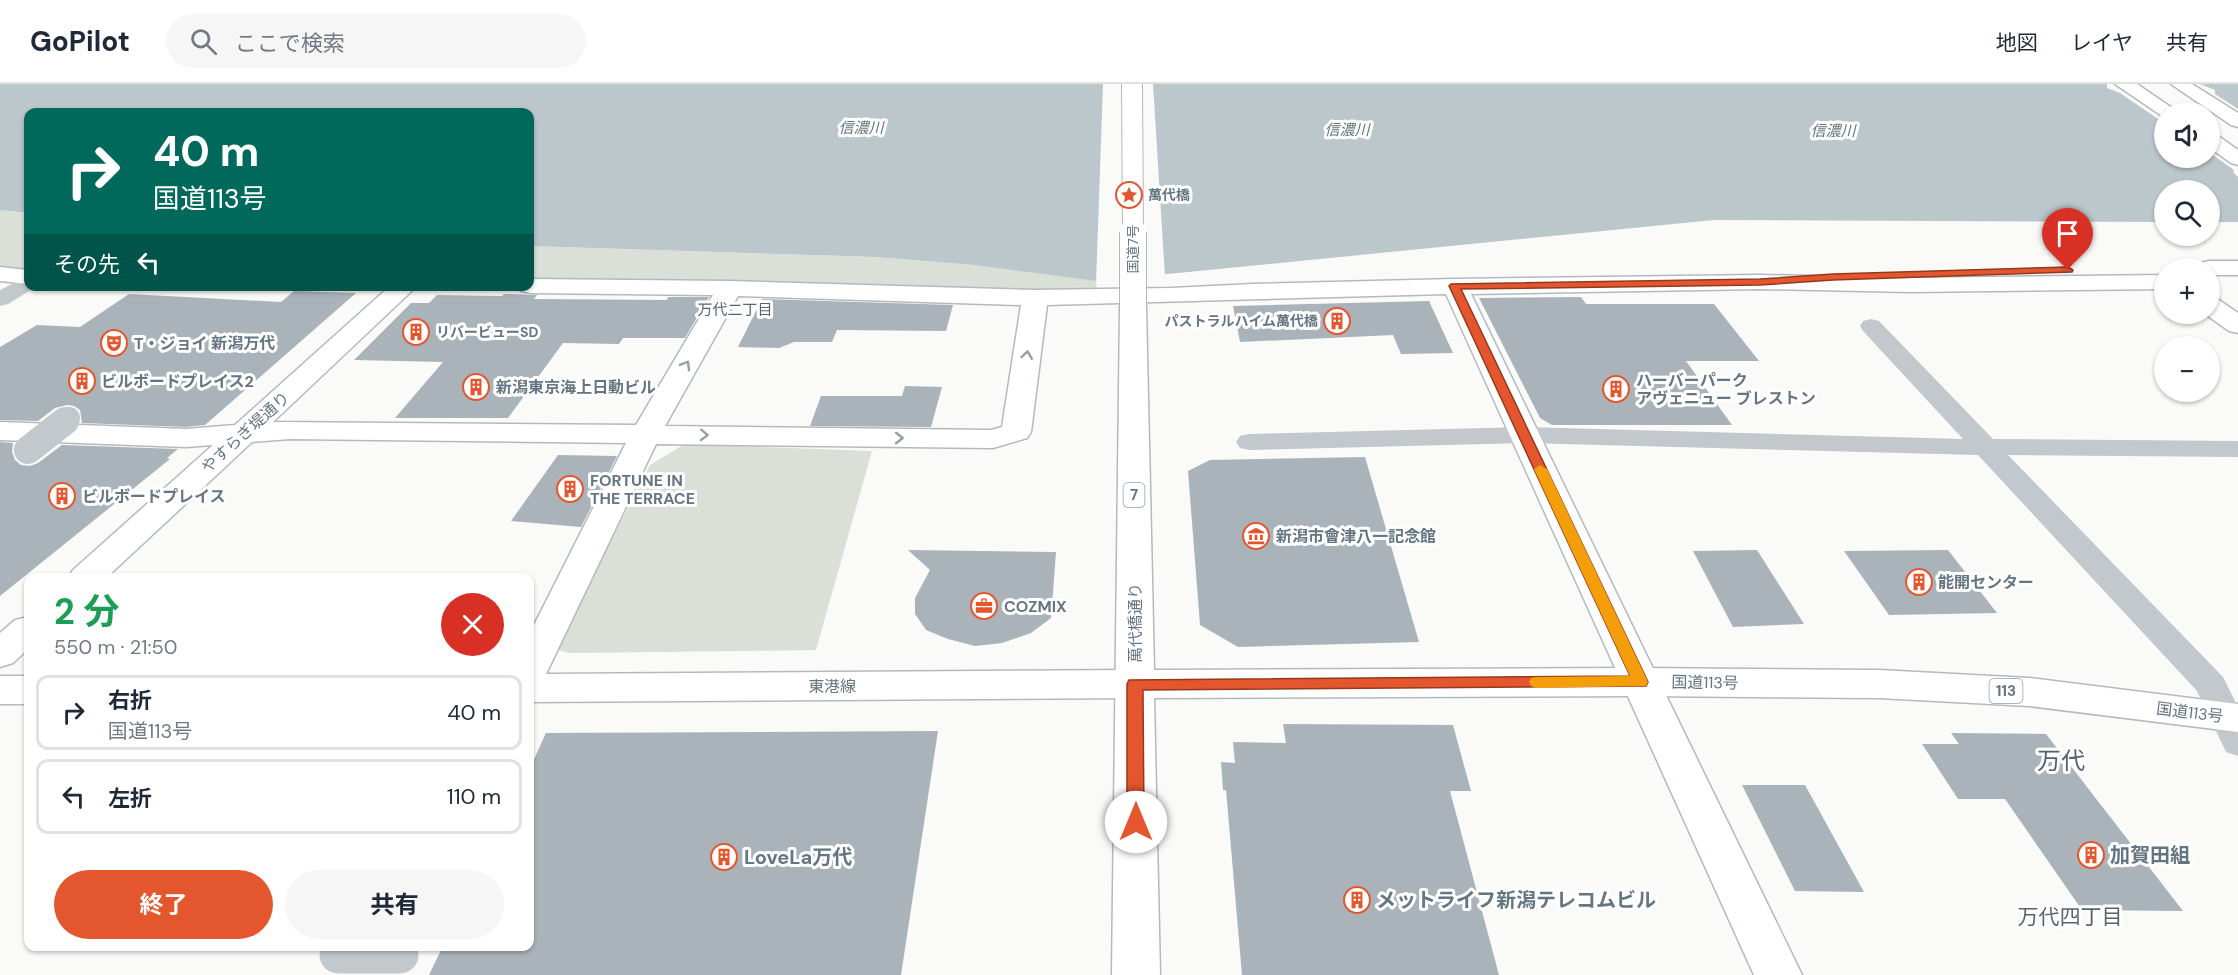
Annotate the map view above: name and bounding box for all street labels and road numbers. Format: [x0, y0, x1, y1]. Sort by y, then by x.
street label: 国道7号 [1124, 224, 1142, 274]
street label: やすらぎ堤通り [197, 387, 294, 478]
road number: 7 [1124, 483, 1144, 507]
street label: 萬代橋通り [1125, 583, 1146, 663]
street label: 国道113号 [1671, 671, 1739, 694]
street label: 東港線 [808, 676, 856, 697]
road number: 113 [1990, 679, 2022, 703]
street label: 国道113号 [2155, 698, 2225, 727]

